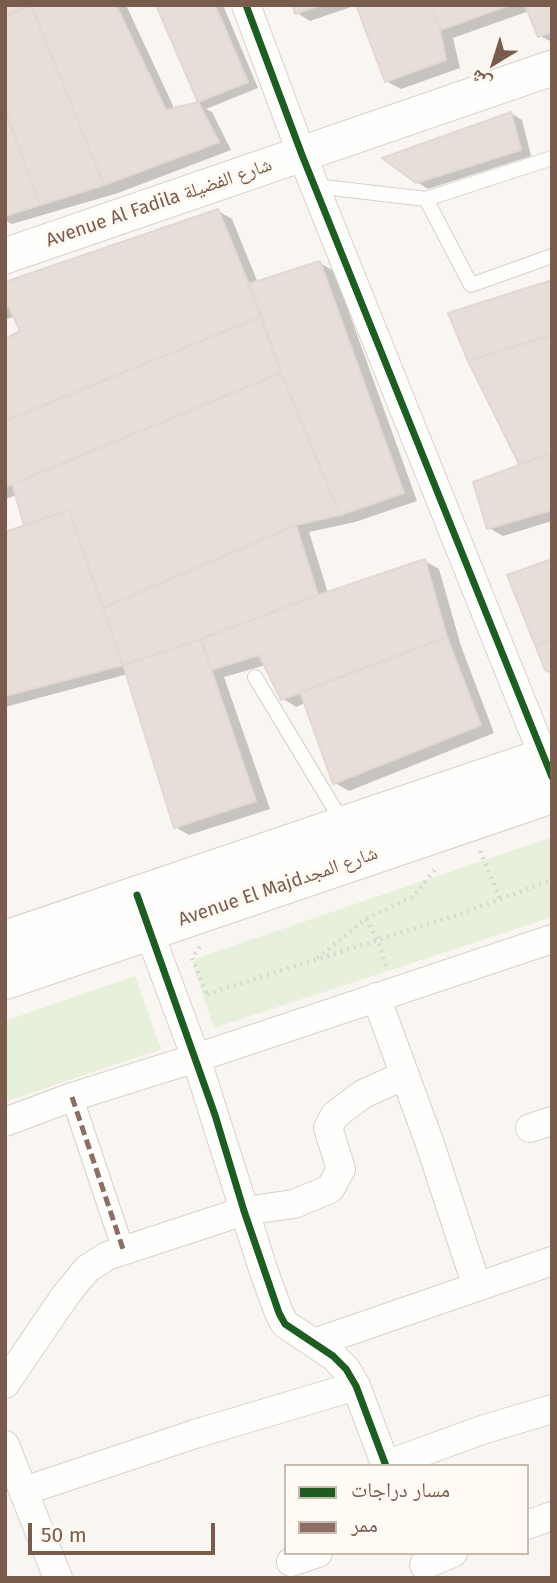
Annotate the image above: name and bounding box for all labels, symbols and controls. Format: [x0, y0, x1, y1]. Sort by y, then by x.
north arrow [459, 28, 529, 98]
text: ش [466, 65, 496, 95]
street label: Avenue Al Fadila شارع الفضيلة [43, 154, 275, 252]
street label: Avenue El Majdشارع المجد [175, 842, 381, 932]
legend [284, 1464, 529, 1555]
text: مسار دراجات [351, 1477, 450, 1503]
scale bar [32, 1510, 219, 1554]
text: ممر [351, 1512, 378, 1538]
text: 50 m [41, 1522, 87, 1548]

